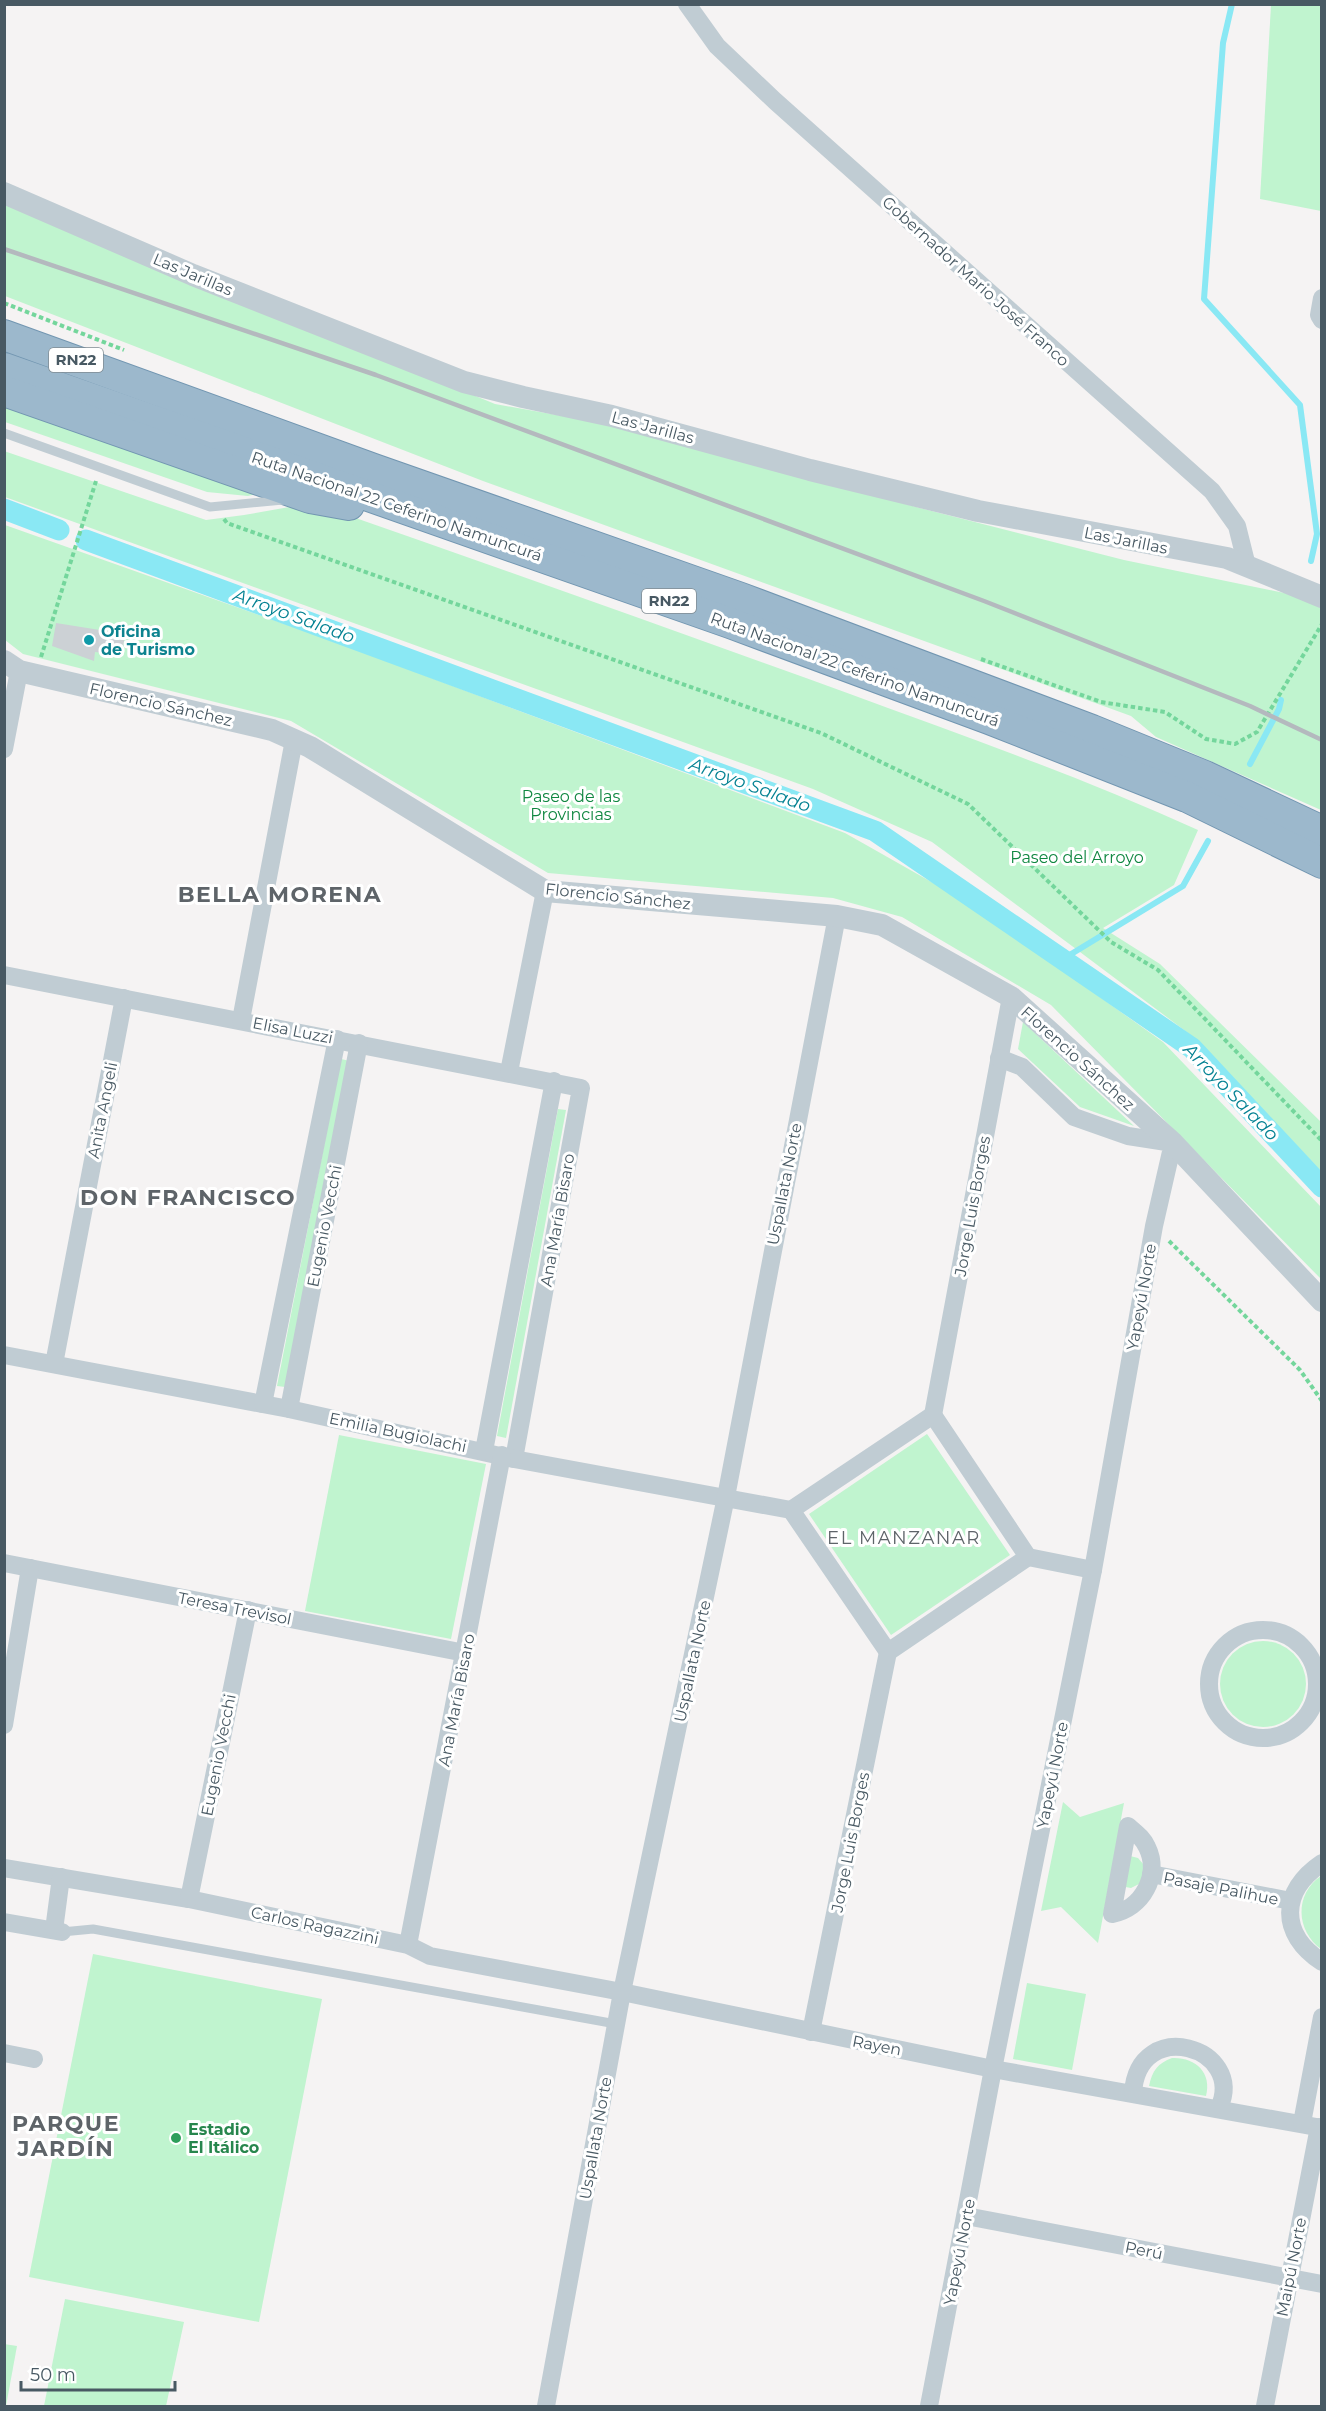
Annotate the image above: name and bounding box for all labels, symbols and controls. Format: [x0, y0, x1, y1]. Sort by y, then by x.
street label: Gobernador Mario José Franco [878, 192, 1073, 370]
street label: Las Jarillas [150, 249, 236, 300]
road number: RN22 [49, 348, 103, 372]
street label: Las Jarillas [609, 407, 696, 448]
street label: Ruta Nacional 22 Ceferino Namuncurá [249, 448, 545, 565]
street label: Las Jarillas [1082, 523, 1170, 558]
water label: Arroyo Salado [229, 584, 358, 648]
road number: RN22 [642, 589, 696, 613]
street label: Ruta Nacional 22 Ceferino Namuncurá [708, 608, 1002, 731]
place label: Oficina de Turismo [101, 622, 195, 659]
marker: Oficina de Turismo [82, 633, 96, 647]
street label: Florencio Sánchez [88, 679, 234, 730]
water label: Arroyo Salado [685, 753, 814, 817]
park label: Paseo de las Provincias [522, 787, 621, 824]
park label: Paseo del Arroyo [1010, 848, 1144, 867]
street label: Florencio Sánchez [544, 879, 692, 914]
district label: BELLA MORENA [178, 881, 382, 908]
street label: Florencio Sánchez [1017, 1002, 1138, 1114]
street label: Elisa Luzzi [251, 1013, 335, 1048]
water label: Arroyo Salado [1178, 1038, 1283, 1145]
street label: Anita Angeli [84, 1060, 121, 1160]
street label: Uspallata Norte [763, 1121, 806, 1247]
street label: Jorge Luis Borges [951, 1134, 994, 1279]
street label: Ana María Bisaro [536, 1152, 579, 1288]
street label: Eugenio Vecchi [303, 1163, 346, 1289]
district label: DON FRANCISCO [80, 1184, 296, 1211]
street label: Yapeyú Norte [1123, 1242, 1160, 1352]
street label: Emilia Bugiolachi [327, 1409, 468, 1456]
district label: EL MANZANAR [827, 1527, 981, 1549]
street label: Teresa Trevisol [177, 1588, 293, 1629]
street label: Uspallata Norte [670, 1598, 715, 1724]
street label: Ana María Bisaro [434, 1632, 479, 1768]
street label: Eugenio Vecchi [197, 1692, 240, 1818]
street label: Yapeyú Norte [1033, 1720, 1072, 1830]
street label: Jorge Luis Borges [827, 1770, 873, 1915]
street label: Pasaje Palihue [1162, 1868, 1280, 1909]
street label: Carlos Ragazzini [249, 1903, 381, 1948]
street label: Rayen [851, 2031, 903, 2060]
street label: Uspallata Norte [575, 2075, 616, 2201]
district label: PARQUE JARDÍN [12, 2110, 120, 2162]
place label: Estadio El Itálico [188, 2120, 259, 2157]
marker: Estadio El Itálico [169, 2131, 183, 2145]
street label: Yapeyú Norte [940, 2197, 979, 2307]
street label: Maipú Norte [1273, 2216, 1310, 2318]
street label: Perú [1123, 2238, 1164, 2263]
scale bar [21, 2354, 176, 2392]
text: 50 m [30, 2364, 76, 2386]

